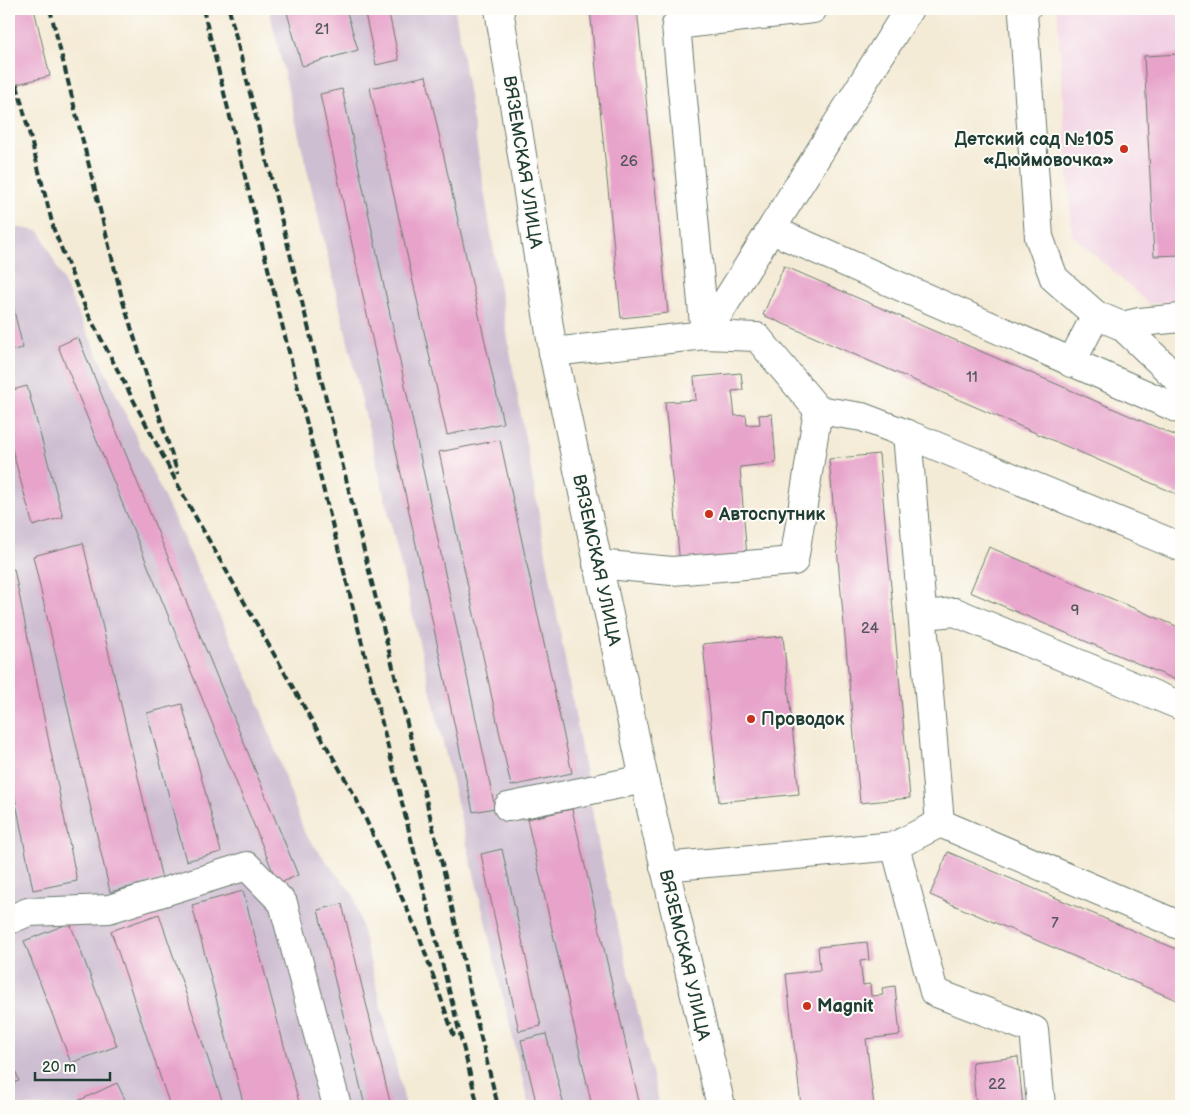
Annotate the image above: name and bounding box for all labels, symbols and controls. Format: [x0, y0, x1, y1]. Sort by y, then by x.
house number: 21 [315, 20, 329, 39]
street label: ВЯЗЕМСКАЯ УЛИЦА [498, 74, 547, 250]
place label: Детский сад №105 «Дюймовочка» [954, 129, 1114, 171]
marker: Детский сад №105 «Дюймовочка» [1118, 143, 1130, 155]
house number: 26 [620, 152, 638, 171]
house number: 11 [966, 368, 978, 387]
street label: ВЯЗЕМСКАЯ УЛИЦА [568, 472, 625, 648]
place label: Автоспутник [718, 504, 826, 525]
marker: Автоспутник [703, 508, 715, 520]
house number: 9 [1071, 601, 1079, 620]
house number: 24 [861, 619, 879, 638]
place label: Проводок [761, 709, 845, 730]
marker: Проводок [745, 713, 757, 725]
street label: ВЯЗЕМСКАЯ УЛИЦА [655, 868, 714, 1043]
house number: 7 [1051, 914, 1059, 933]
place label: Magnit [817, 996, 874, 1017]
marker: Magnit [801, 1000, 813, 1012]
scale bar [35, 1050, 110, 1082]
text: 20 m [42, 1058, 76, 1077]
house number: 22 [988, 1075, 1006, 1094]

